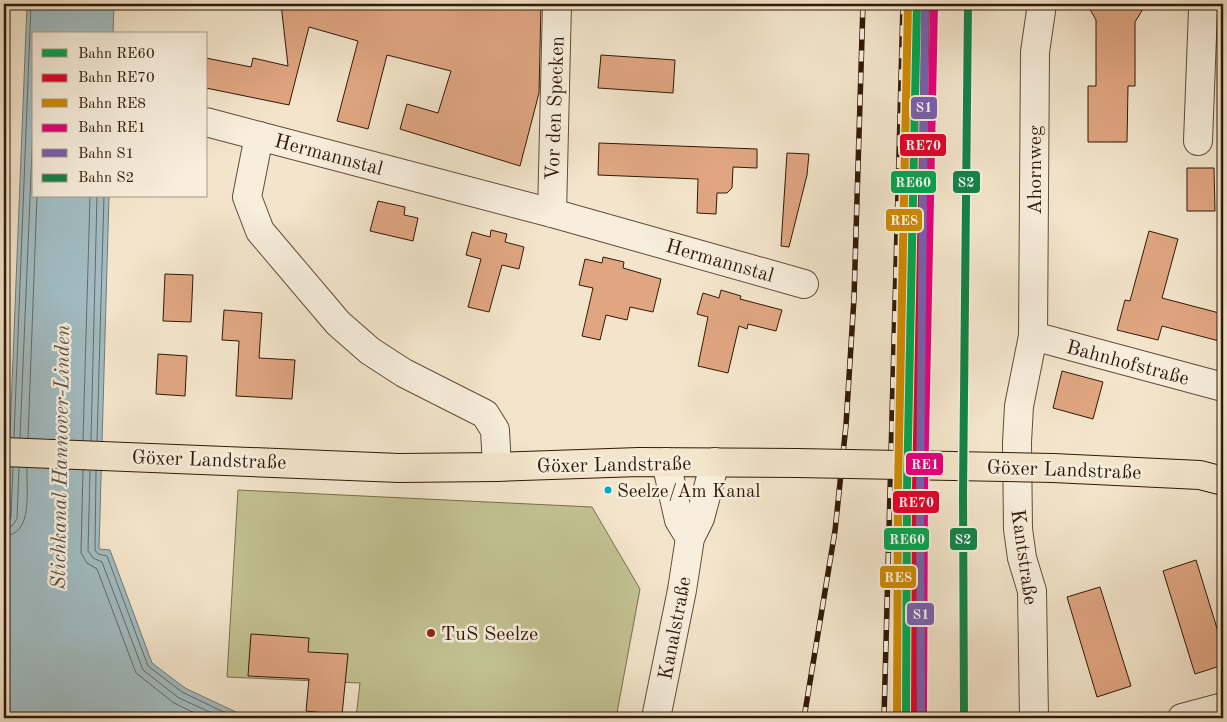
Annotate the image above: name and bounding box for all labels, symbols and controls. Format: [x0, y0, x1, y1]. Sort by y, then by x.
legend [32, 32, 208, 198]
street label: Vor den Specken [543, 35, 569, 181]
text: Bahn RE60 [78, 47, 155, 62]
text: Bahn RE70 [78, 71, 155, 86]
line badge: S1 [910, 96, 938, 120]
text: Bahn RE8 [78, 97, 146, 112]
text: S1 [916, 101, 932, 115]
text: Bahn RE1 [78, 121, 146, 136]
street label: Ahornweg [1026, 125, 1046, 215]
street label: Hermannstal [272, 132, 385, 180]
line badge: RE70 [899, 133, 947, 157]
text: RE70 [905, 139, 941, 153]
text: Bahn S1 [78, 147, 134, 162]
line badge: RE60 [890, 170, 937, 194]
line badge: S2 [952, 170, 981, 194]
text: Bahn S2 [78, 171, 134, 186]
text: RE60 [895, 176, 931, 190]
text: S2 [958, 176, 974, 190]
line badge: RE8 [885, 208, 923, 232]
text: RE8 [890, 214, 918, 228]
street label: Hermannstal [663, 237, 776, 287]
water label: Stichkanal Hannover-Linden [49, 324, 74, 590]
street label: Bahnhofstraße [1064, 338, 1191, 390]
street label: Göxer Landstraße [131, 448, 287, 474]
line badge: RE1 [905, 452, 944, 476]
street label: Göxer Landstraße [536, 455, 692, 477]
text: RE1 [911, 458, 939, 472]
street label: Göxer Landstraße [986, 458, 1142, 484]
place label: Seelze/Am Kanal [617, 483, 761, 502]
marker: Seelze/Am Kanal [603, 485, 613, 495]
line badge: RE70 [892, 490, 940, 514]
text: RE70 [898, 496, 934, 510]
street label: Kantstraße [1006, 508, 1040, 606]
line badge: RE60 [883, 527, 930, 551]
line badge: S2 [949, 527, 978, 551]
text: RE60 [889, 533, 925, 547]
text: S2 [955, 533, 971, 547]
line badge: RE8 [879, 565, 917, 589]
text: RE8 [884, 571, 912, 585]
street label: Kanalstraße [656, 575, 696, 682]
line badge: S1 [906, 602, 935, 626]
text: S1 [913, 608, 929, 622]
place label: TuS Seelze [441, 625, 538, 645]
marker: TuS Seelze [425, 627, 437, 639]

